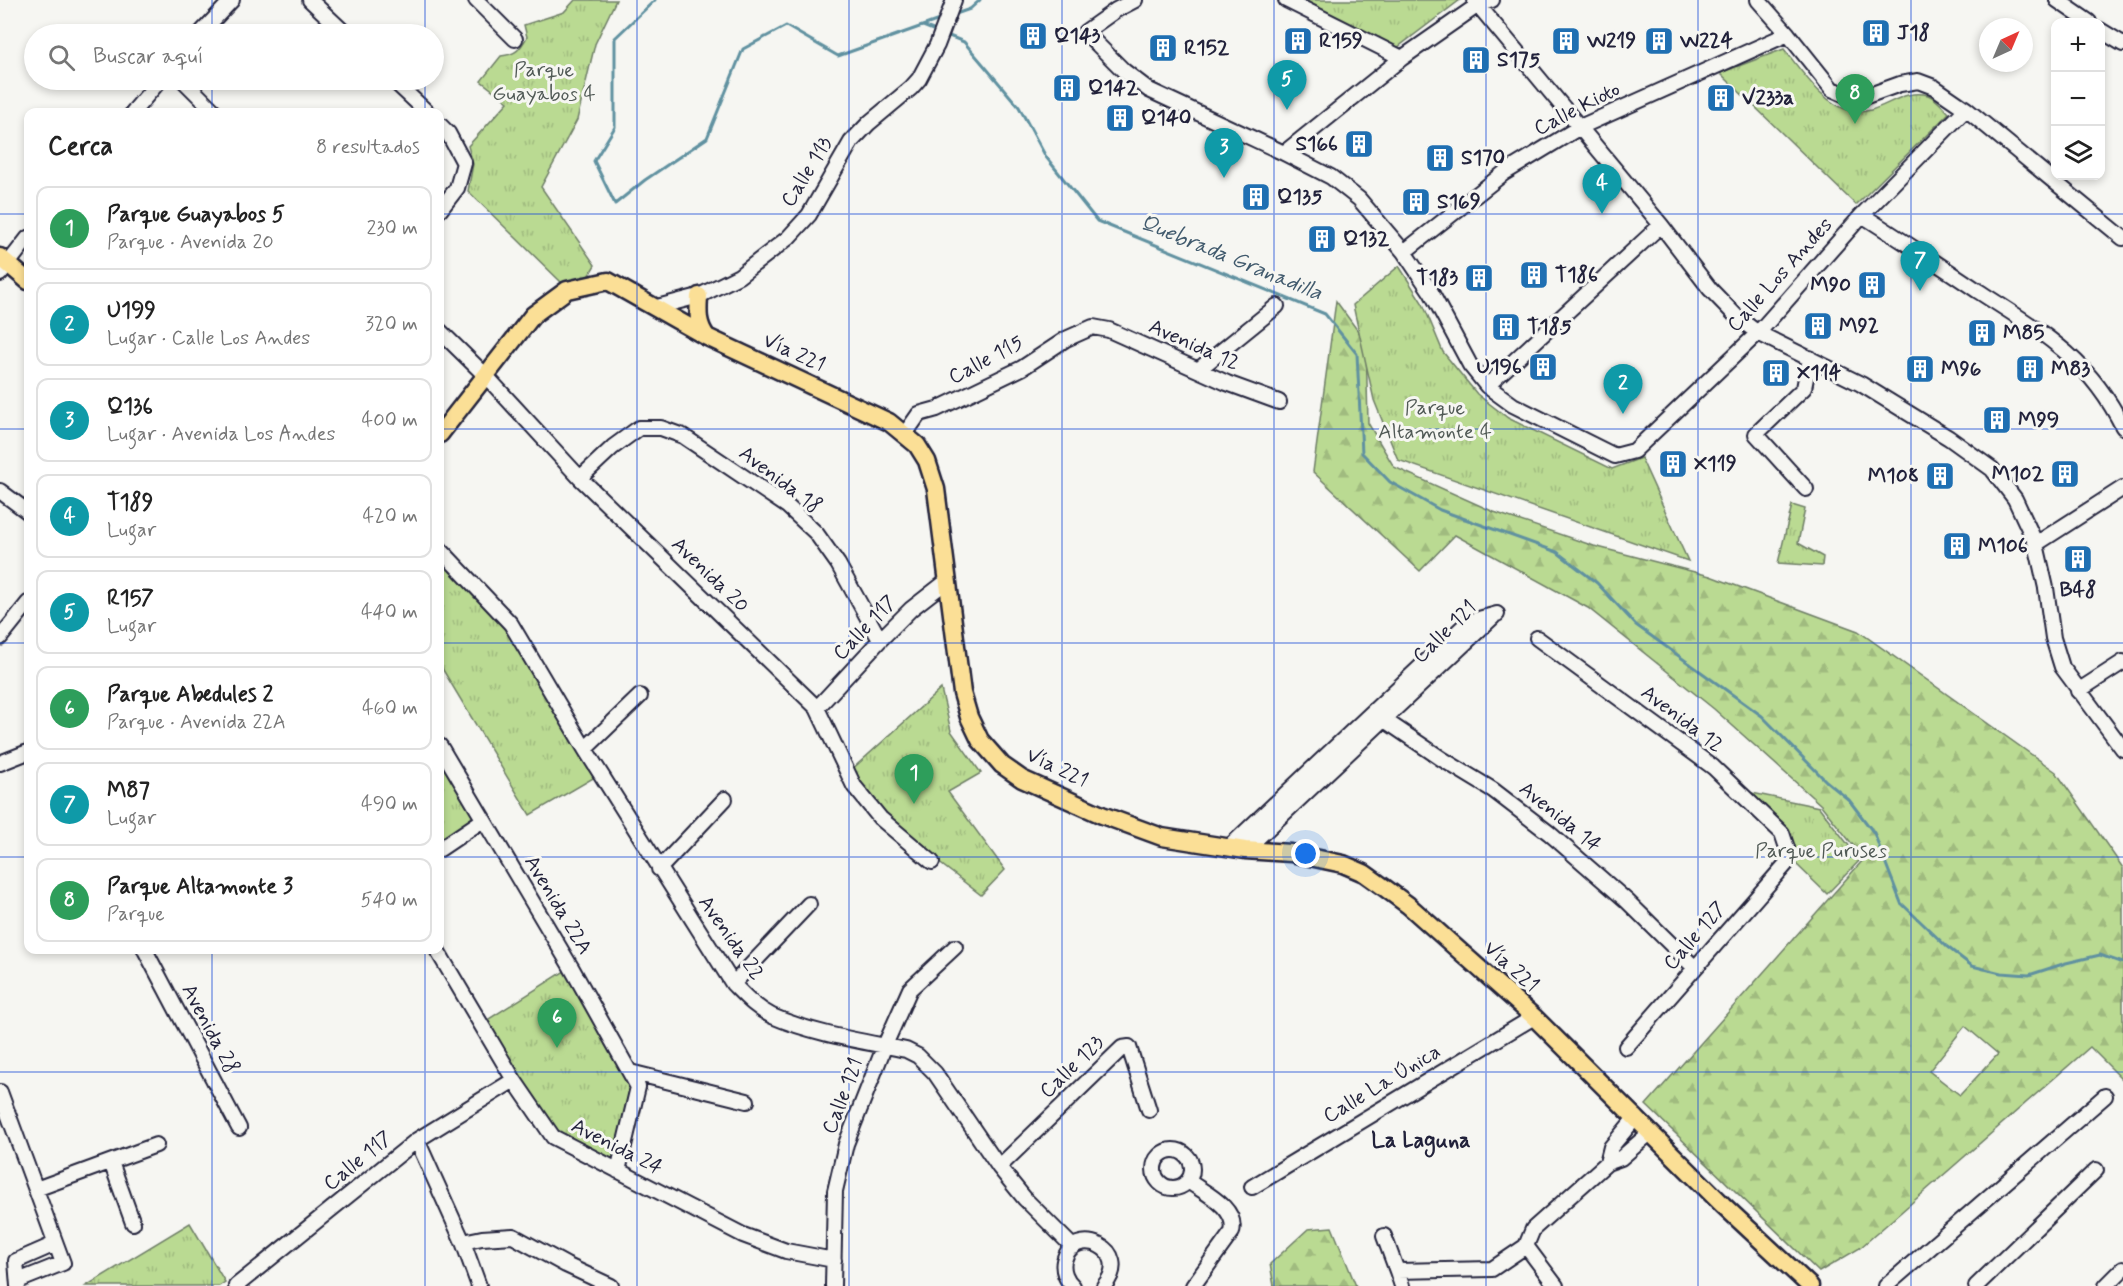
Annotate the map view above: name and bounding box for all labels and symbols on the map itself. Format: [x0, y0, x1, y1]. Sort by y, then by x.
building icon: J18 [1860, 17, 1892, 49]
north arrow [1979, 18, 2033, 72]
place label: J18 [1897, 19, 1930, 47]
building icon: Q143 [1017, 20, 1049, 52]
place label: Q143 [1054, 22, 1101, 50]
building icon: R159 [1282, 25, 1314, 57]
building icon: W219 [1550, 25, 1582, 57]
building icon: W224 [1643, 25, 1675, 57]
place label: R159 [1319, 27, 1363, 55]
place label: W219 [1586, 27, 1636, 55]
place label: W224 [1679, 27, 1733, 55]
building icon: R152 [1147, 32, 1179, 64]
place label: R152 [1184, 34, 1230, 62]
building icon: S175 [1460, 44, 1492, 76]
place label: S175 [1497, 46, 1541, 74]
park label: Parque Guayabos 4 [492, 56, 596, 108]
pin: 5 [1268, 60, 1306, 110]
building icon: Q142 [1051, 72, 1083, 104]
place label: Q142 [1088, 74, 1139, 102]
pin: 8 [1836, 74, 1874, 124]
street label: Calle Kioto [1529, 75, 1625, 143]
building icon: V233a [1705, 82, 1737, 114]
place label: V233a [1742, 84, 1794, 112]
building icon: Q140 [1104, 102, 1136, 134]
place label: Q140 [1141, 104, 1191, 132]
pin: 3 [1204, 128, 1244, 178]
building icon: S166 [1343, 128, 1375, 160]
place label: S166 [1295, 130, 1338, 158]
street label: Calle 113 [775, 131, 840, 212]
building icon: S170 [1424, 142, 1456, 174]
place label: S170 [1461, 144, 1505, 172]
pin: 4 [1582, 164, 1622, 214]
building icon: Q135 [1240, 181, 1272, 213]
place label: Q135 [1277, 183, 1323, 211]
building icon: S169 [1400, 186, 1432, 218]
place label: S169 [1437, 188, 1481, 216]
water label: Quebrada Granadilla [1136, 209, 1327, 307]
street label: Calle Los Andes [1721, 212, 1839, 338]
building icon: Q132 [1306, 223, 1338, 255]
place label: Q132 [1343, 225, 1390, 253]
pin: 7 [1900, 242, 1940, 291]
building icon: T186 [1518, 259, 1550, 291]
place label: T186 [1555, 261, 1598, 289]
building icon: T183 [1463, 262, 1495, 294]
place label: T183 [1416, 264, 1458, 292]
building icon: M90 [1856, 269, 1888, 301]
place label: M90 [1810, 271, 1851, 299]
building icon: M92 [1802, 310, 1834, 342]
building icon: T185 [1490, 311, 1522, 343]
place label: M92 [1839, 312, 1879, 340]
street label: Avenida 12 [1144, 313, 1244, 377]
place label: T185 [1527, 313, 1572, 341]
building icon: M85 [1966, 317, 1998, 349]
place label: M85 [2003, 319, 2044, 347]
street label: Vía 221 [758, 326, 830, 380]
street label: Calle 115 [944, 329, 1028, 391]
building icon: U196 [1527, 351, 1559, 383]
place label: U196 [1477, 353, 1522, 381]
building icon: M96 [1904, 353, 1936, 385]
building icon: M83 [2014, 353, 2046, 385]
place label: M96 [1941, 355, 1982, 383]
place label: M83 [2051, 355, 2090, 383]
building icon: X114 [1760, 357, 1792, 389]
place label: X114 [1797, 359, 1842, 387]
pin: 2 [1604, 364, 1642, 414]
park label: Parque Altamonte 4 [1378, 394, 1492, 446]
building icon: M99 [1981, 404, 2013, 436]
place label: M99 [2018, 406, 2059, 434]
street label: Avenida 18 [733, 440, 827, 520]
building icon: X119 [1657, 448, 1689, 480]
place label: X119 [1694, 450, 1737, 478]
building icon: M102 [2049, 458, 2081, 490]
building icon: M108 [1924, 460, 1956, 492]
place label: M102 [1992, 460, 2044, 488]
place label: M108 [1868, 462, 1919, 490]
building icon: M106 [1941, 530, 1973, 562]
street label: Avenida 20 [665, 531, 755, 619]
place label: M106 [1978, 532, 2028, 560]
building icon: B48 [2062, 543, 2094, 575]
place label: B48 [2059, 576, 2097, 604]
street label: Calle 117 [827, 589, 903, 667]
street label: Calle 121 [1407, 594, 1483, 670]
street label: Avenida 12 [1635, 679, 1729, 759]
street label: Vía 221 [1021, 741, 1093, 795]
pin: 1 [894, 754, 934, 804]
street label: Avenida 14 [1513, 775, 1607, 859]
park label: Parque Puruses [1755, 837, 1887, 865]
your location [1291, 839, 1320, 868]
street label: Avenida 22A [517, 850, 599, 960]
street label: Avenida 22 [692, 890, 770, 986]
street label: Calle 127 [1657, 895, 1733, 977]
street label: Vía 221 [1477, 935, 1545, 999]
street label: Avenida 28 [175, 979, 245, 1079]
pin: 6 [538, 998, 576, 1048]
street label: Calle 123 [1034, 1029, 1111, 1105]
street label: Calle La Única [1318, 1038, 1446, 1130]
street label: Calle 121 [816, 1054, 870, 1138]
street label: Avenida 24 [566, 1112, 668, 1182]
street label: Calle 117 [318, 1125, 398, 1197]
district label: La Laguna [1371, 1127, 1471, 1158]

